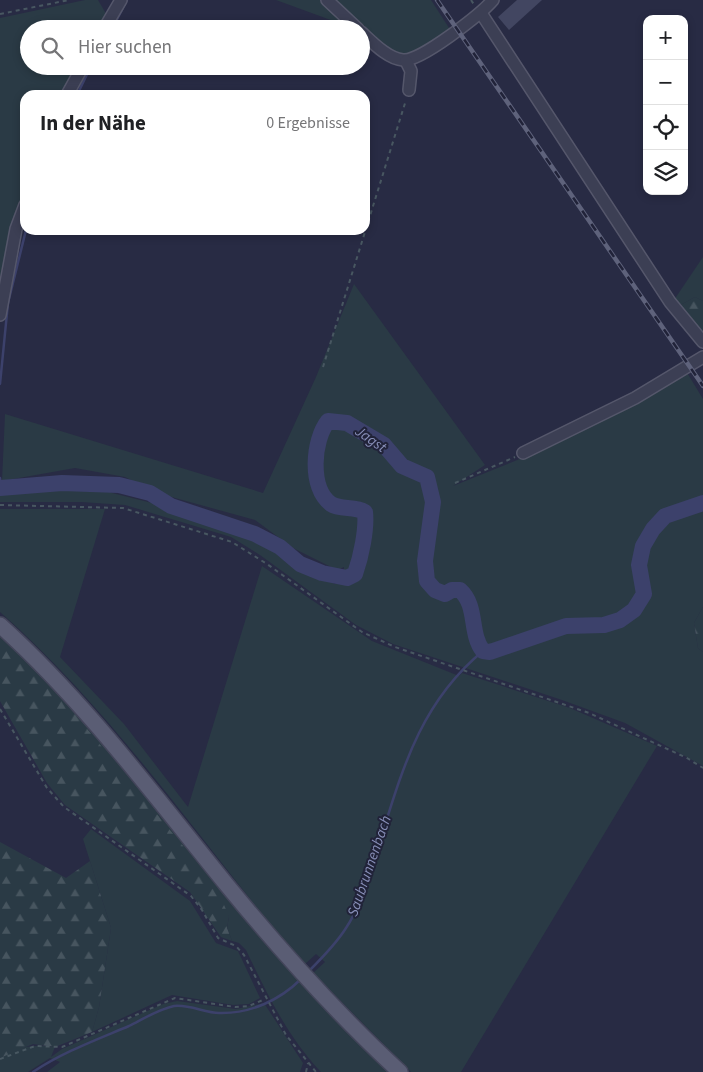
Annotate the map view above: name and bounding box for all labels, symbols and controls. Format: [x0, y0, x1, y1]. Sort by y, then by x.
map controls [643, 15, 688, 195]
button: + [643, 15, 688, 60]
search box [20, 20, 370, 75]
icon: search [38, 34, 66, 62]
text: Hier suchen [78, 34, 172, 61]
button: − [643, 60, 688, 105]
button: locate [643, 105, 688, 150]
text: In der Nähe [40, 108, 146, 138]
text: 0 Ergebnisse [266, 112, 350, 134]
button: layers [643, 150, 688, 195]
water label: Jagst [350, 421, 391, 458]
water label: Saubrunnenbach [342, 813, 397, 920]

